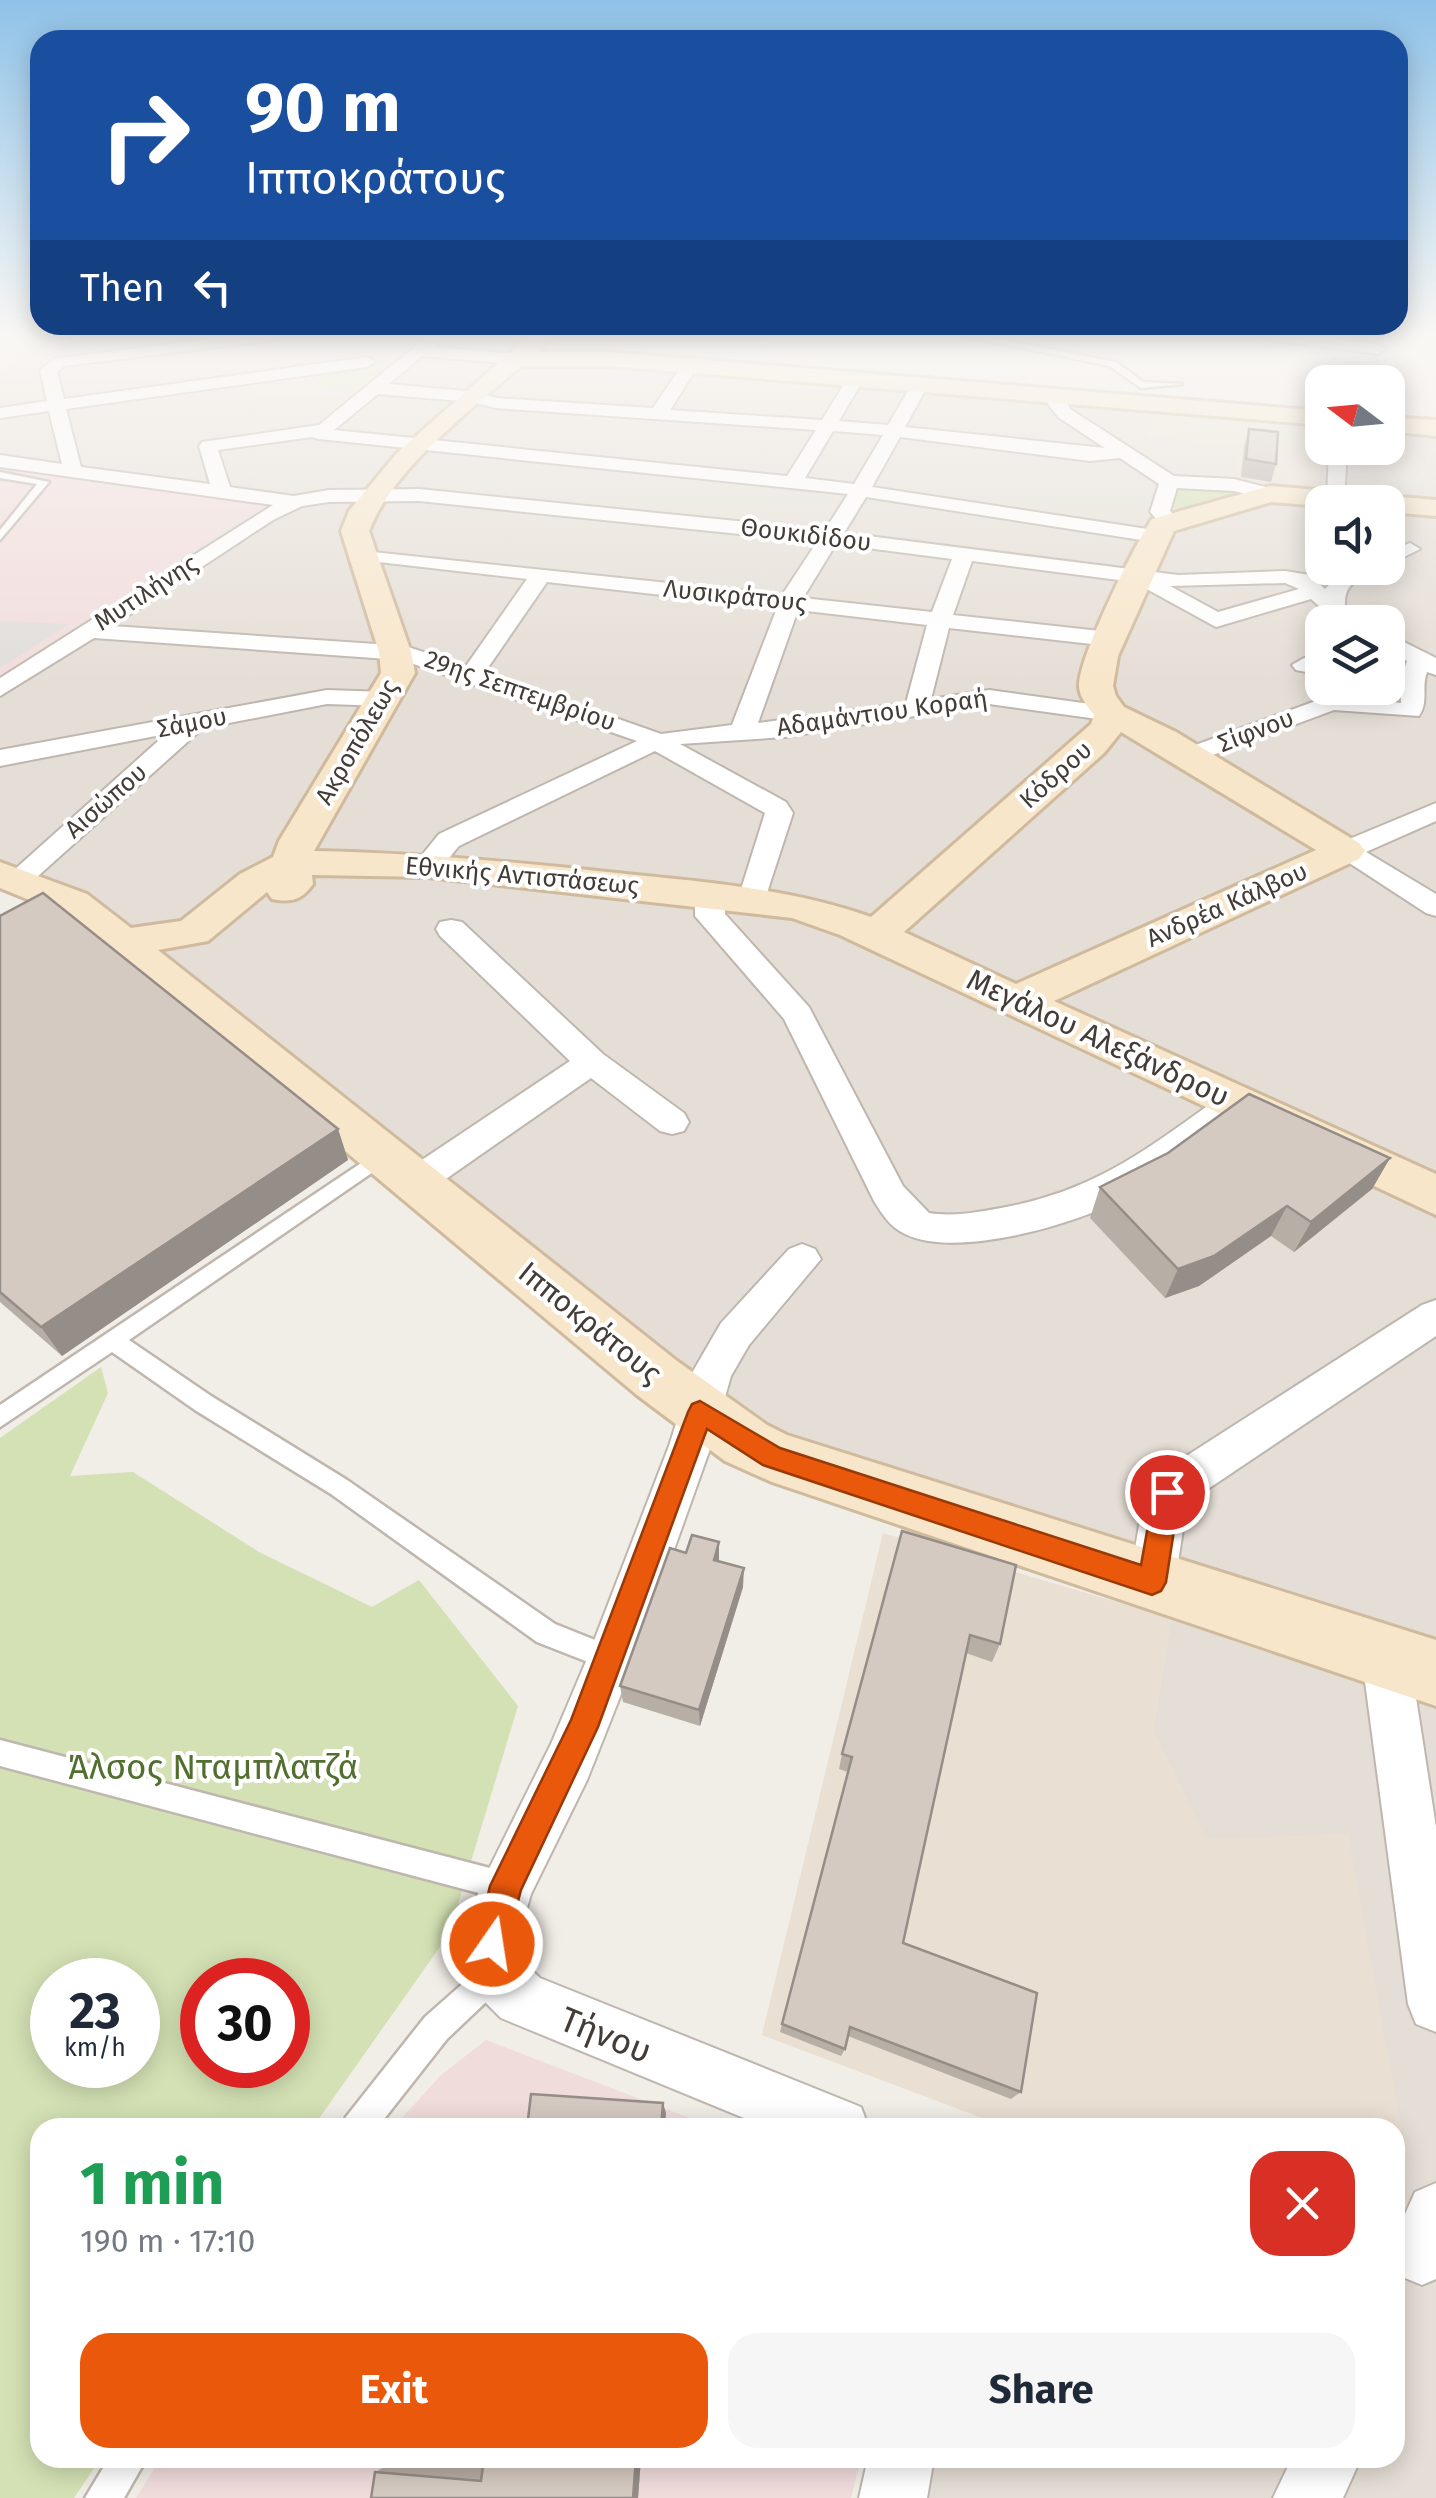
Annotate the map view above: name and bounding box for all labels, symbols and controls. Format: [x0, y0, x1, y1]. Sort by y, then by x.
text: 90 m [245, 66, 401, 150]
icon: right [80, 70, 210, 200]
text: Ιπποκράτους [245, 151, 506, 205]
icon: left [185, 260, 240, 315]
text: Then [80, 265, 165, 311]
north arrow [1305, 365, 1405, 465]
map controls [1305, 365, 1405, 705]
button: sound [1305, 485, 1405, 585]
street label: Θουκιδίδου [739, 512, 873, 558]
street label: Μυτιλήνης [89, 548, 204, 637]
street label: Λυσικράτους [662, 574, 808, 618]
button: layers [1305, 605, 1405, 705]
street label: 29ης Σεπτεμβρίου [421, 644, 619, 738]
street label: Ακροπόλεως [309, 674, 405, 810]
street label: Αδαμάντιου Κοραή [775, 683, 989, 743]
street label: Σάμου [155, 702, 229, 744]
street label: Σίφνου [1214, 703, 1298, 759]
street label: Κόδρου [1014, 735, 1098, 815]
street label: Αισώπου [59, 757, 153, 845]
street label: Εθνικής Αντιστάσεως [404, 851, 640, 901]
street label: Ανδρέα Κάλβου [1142, 856, 1312, 954]
street label: Μεγάλου Αλεξάνδρου [961, 961, 1235, 1115]
street label: Ιπποκράτους [511, 1254, 669, 1392]
pin [1125, 1450, 1210, 1535]
icon: arrive [1140, 1465, 1195, 1520]
park label: Άλσος Νταμπλατζά [68, 1746, 358, 1788]
position arrow [440, 1892, 544, 1996]
speed limit sign: 30 [180, 1958, 310, 2088]
text: 23 [69, 1981, 121, 2041]
street label: Τήνου [554, 1998, 658, 2072]
text: km/h [64, 2033, 126, 2063]
text: 1 min [80, 2148, 224, 2220]
button: close [1250, 2151, 1355, 2256]
text: 190 m · 17:10 [80, 2222, 255, 2260]
button: Exit [80, 2333, 708, 2448]
button: Share [728, 2333, 1355, 2448]

